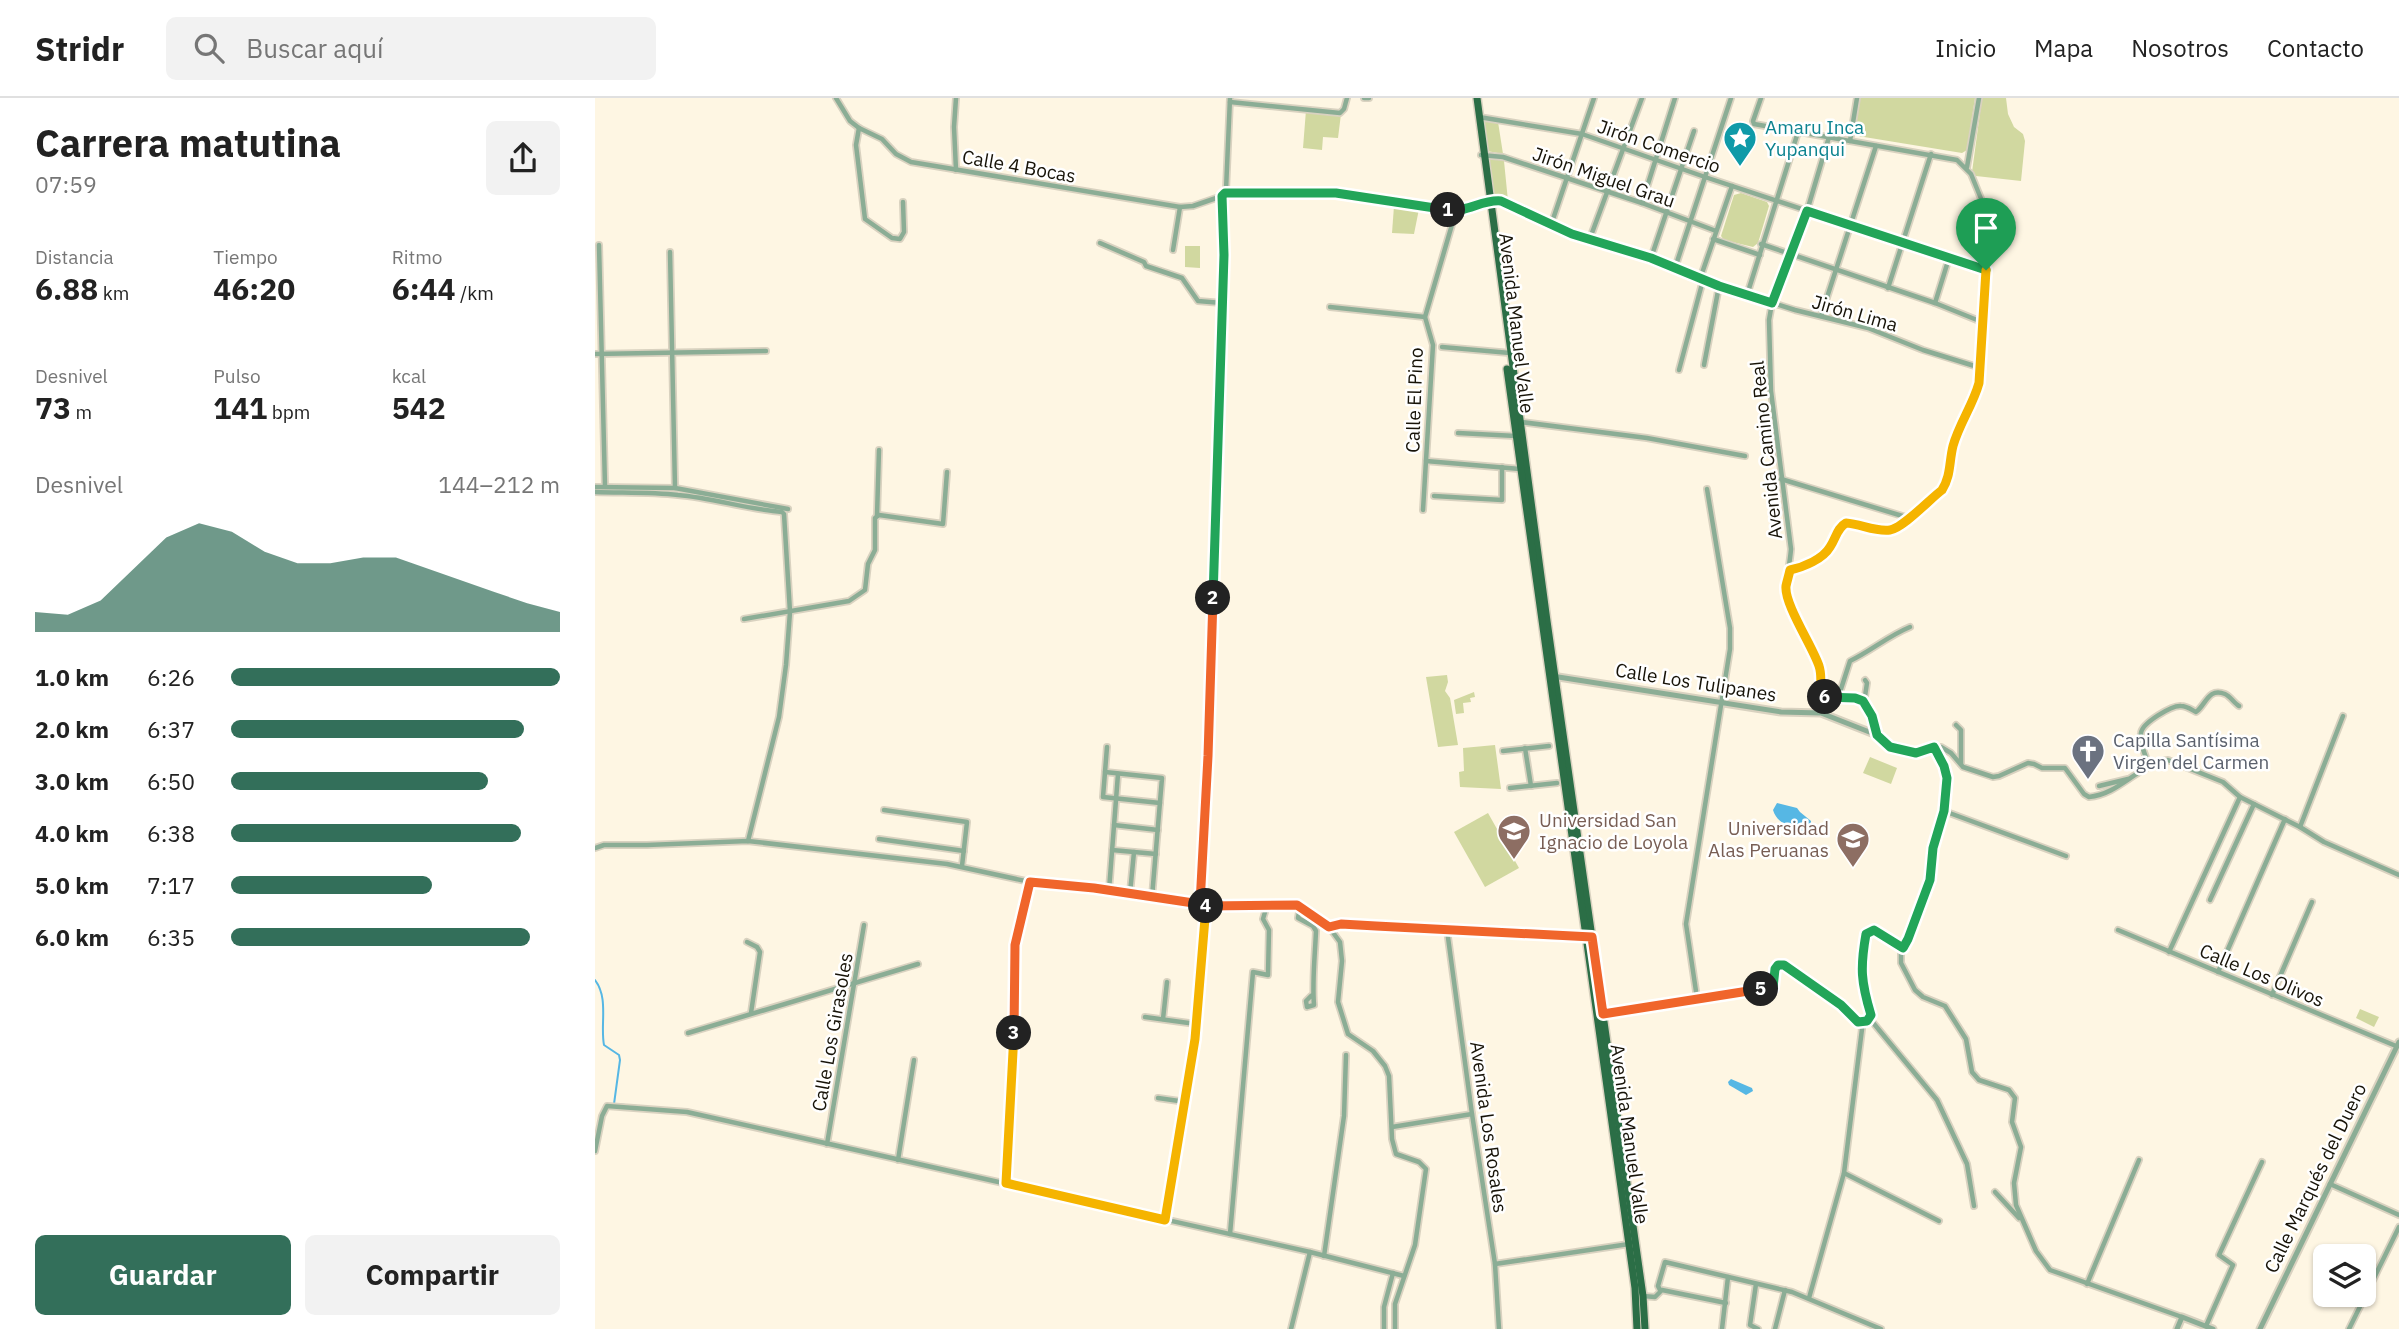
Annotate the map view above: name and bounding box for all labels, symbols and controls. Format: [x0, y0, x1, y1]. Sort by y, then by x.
search box [166, 17, 656, 80]
text: Stridr [35, 27, 124, 70]
icon: search [190, 29, 228, 67]
text: Buscar aquí [246, 31, 384, 65]
text: Inicio [1935, 32, 1996, 64]
text: Mapa [2034, 32, 2093, 64]
text: Nosotros [2131, 32, 2229, 64]
text: Contacto [2267, 32, 2364, 64]
street label: Jirón Comercio [1594, 114, 1724, 178]
place label: Amaru Inca Yupanqui [1765, 115, 1864, 161]
text: Carrera matutina [35, 118, 341, 167]
place icon: Amaru Inca Yupanqui [1721, 119, 1759, 168]
button: share [486, 121, 560, 195]
street label: Jirón Miguel Grau [1530, 141, 1678, 213]
street label: Calle 4 Bocas [960, 144, 1078, 188]
text: 07:59 [35, 169, 97, 199]
pin: 1 [1431, 192, 1465, 228]
text: 1 [1442, 197, 1453, 221]
pin [1956, 198, 2016, 270]
icon: arrive [1967, 209, 2005, 247]
street label: Avenida Manuel Valle [1494, 231, 1540, 415]
text: Distancia [35, 245, 114, 269]
text: Tiempo [213, 245, 278, 269]
text: Ritmo [392, 245, 442, 269]
text: 6.88 [35, 269, 98, 308]
text: 46:20 [213, 269, 295, 308]
text: 6:44 [392, 269, 456, 308]
text: km [98, 281, 129, 305]
text: /km [456, 281, 494, 305]
street label: Jirón Lima [1809, 289, 1901, 337]
street label: Calle El Pino [1400, 347, 1428, 453]
street label: Avenida Camino Real [1745, 360, 1787, 540]
text: Desnivel [35, 364, 108, 388]
text: Pulso [213, 364, 261, 388]
text: kcal [392, 364, 426, 388]
text: 73 [35, 388, 71, 427]
text: 141 [213, 388, 267, 427]
text: 542 [392, 388, 446, 427]
text: m [71, 400, 92, 424]
text: bpm [267, 400, 310, 424]
text: Desnivel [35, 469, 123, 499]
text: 144–212 m [438, 469, 560, 499]
pin: 2 [1195, 580, 1231, 616]
text: 2 [1207, 585, 1218, 609]
street label: Calle Los Tulipanes [1614, 657, 1778, 707]
text: 1.0 km [35, 662, 109, 692]
text: 6:26 [147, 662, 195, 692]
pin: 6 [1807, 680, 1843, 714]
text: 6 [1819, 684, 1830, 708]
text: 2.0 km [35, 714, 109, 744]
text: 6:37 [147, 714, 195, 744]
place label: Capilla Santísima Virgen del Carmen [2113, 728, 2269, 774]
church icon: Capilla Santísima Virgen del Carmen [2069, 732, 2107, 781]
text: 3.0 km [35, 766, 109, 796]
text: 6:50 [147, 766, 195, 796]
place label: Universidad San Ignacio de Loyola [1539, 808, 1688, 854]
school or university icon: Universidad San Ignacio de Loyola [1495, 812, 1533, 861]
place label: Universidad Alas Peruanas [1708, 816, 1829, 862]
text: 4.0 km [35, 818, 109, 848]
text: 6:38 [147, 818, 195, 848]
school or university icon: Universidad Alas Peruanas [1834, 820, 1872, 869]
text: 5.0 km [35, 870, 109, 900]
text: 7:17 [147, 870, 195, 900]
pin: 4 [1189, 888, 1223, 924]
text: 4 [1200, 893, 1211, 917]
text: 6.0 km [35, 922, 109, 952]
text: 6:35 [147, 922, 195, 952]
street label: Calle Los Olivos [2196, 938, 2328, 1012]
street label: Calle Los Girasoles [806, 951, 858, 1113]
pin: 5 [1743, 972, 1779, 1006]
text: 5 [1755, 976, 1766, 1000]
pin: 3 [997, 1016, 1031, 1051]
text: 3 [1008, 1020, 1019, 1044]
street label: Avenida Los Rosales [1465, 1040, 1513, 1214]
street label: Avenida Manuel Valle [1605, 1042, 1655, 1226]
street label: Calle Marqués del Duero [2259, 1079, 2371, 1277]
button: Guardar [35, 1235, 291, 1315]
button: Compartir [305, 1235, 560, 1315]
map controls [2313, 1244, 2376, 1307]
button: layers [2313, 1244, 2376, 1307]

